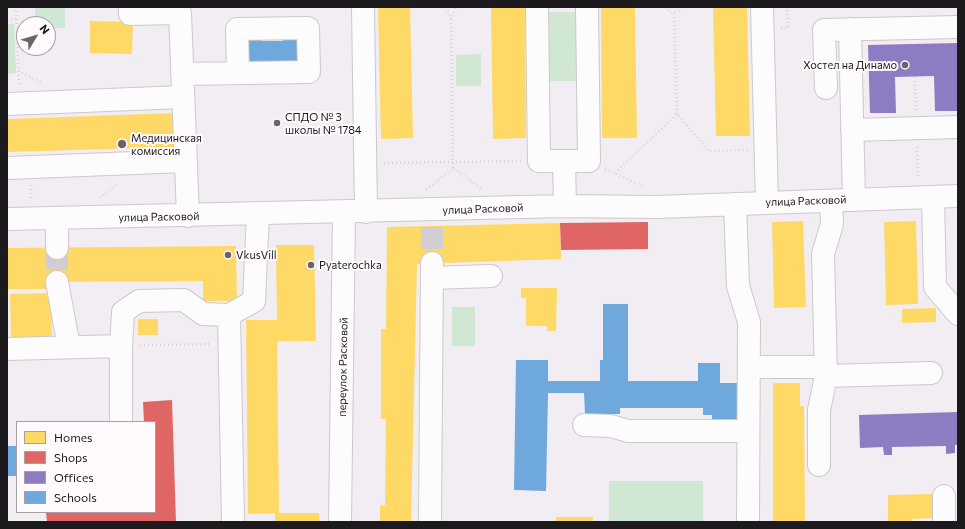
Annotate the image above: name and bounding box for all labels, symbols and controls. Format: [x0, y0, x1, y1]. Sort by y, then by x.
north arrow [16, 16, 56, 56]
text: N [37, 22, 53, 36]
place label: Хостел на Динамо [803, 58, 897, 72]
marker: Хостел на Динамо [900, 60, 910, 70]
place label: СПДО № 3 школы № 1784 [285, 110, 361, 136]
marker: СПДО № 3 школы № 1784 [272, 118, 282, 128]
place label: Медицинская комиссия [131, 131, 202, 157]
marker: Медицинская комиссия [116, 138, 128, 150]
street label: улица Расковой [765, 193, 847, 209]
street label: улица Расковой [442, 201, 524, 217]
street label: улица Расковой [118, 210, 200, 224]
place label: VkusVill [236, 248, 277, 262]
marker: VkusVill [223, 250, 233, 260]
place label: Pyaterochka [319, 258, 382, 272]
marker: Pyaterochka [306, 260, 316, 270]
street label: переулок Расковой [336, 317, 350, 417]
legend [16, 421, 156, 513]
text: Homes [54, 430, 92, 444]
text: Shops [54, 450, 88, 464]
text: Offices [54, 470, 94, 484]
text: Schools [54, 490, 97, 504]

